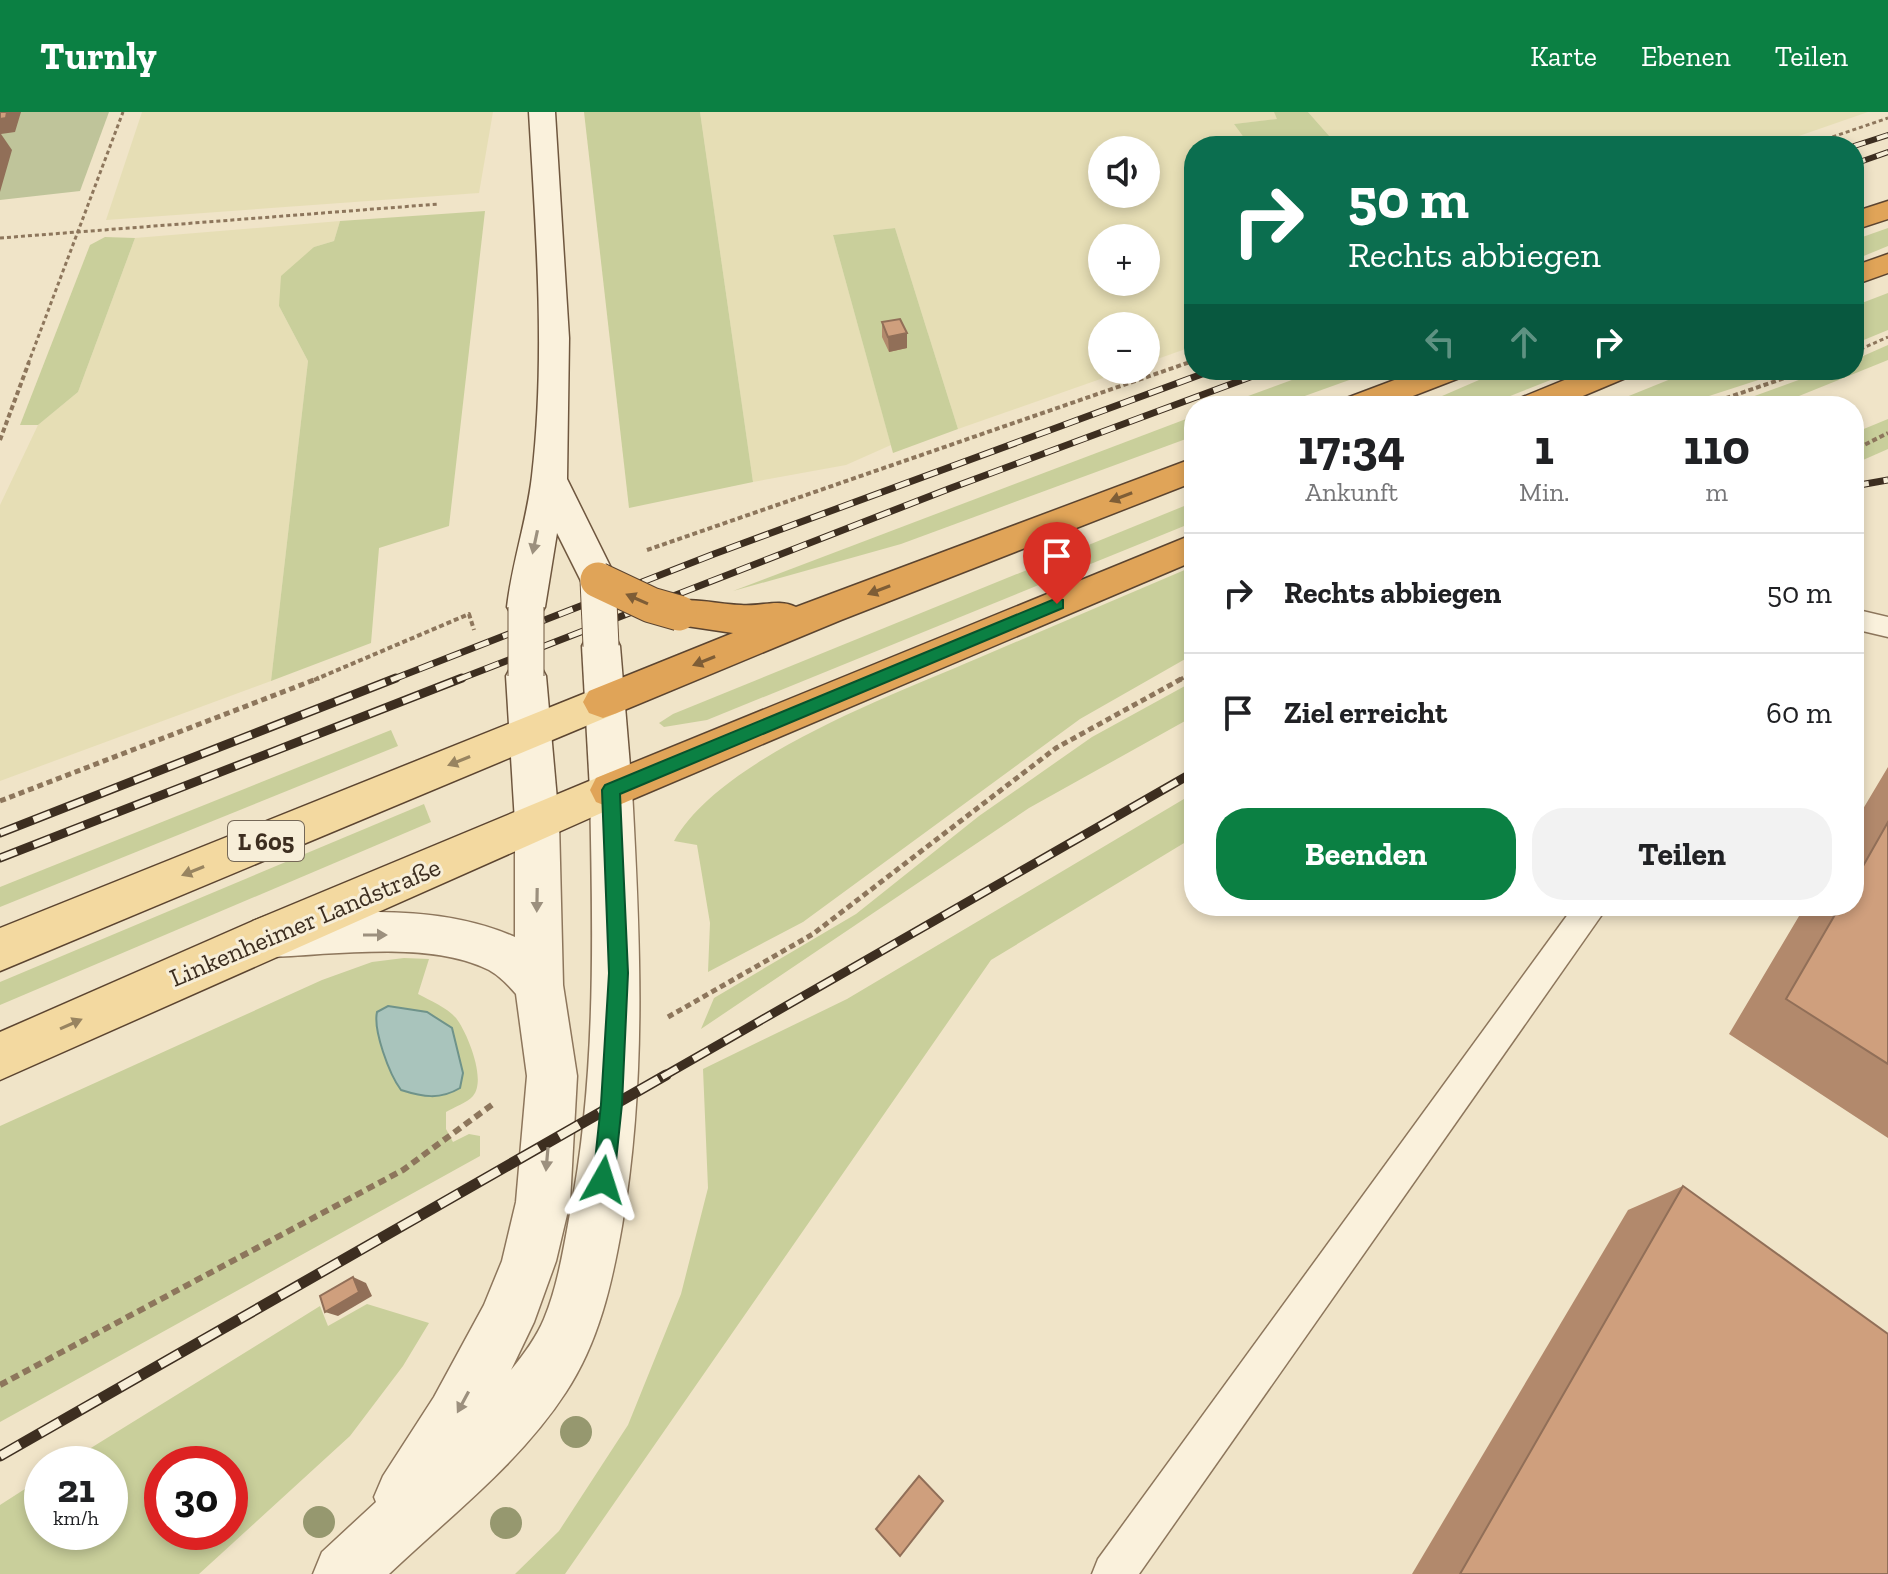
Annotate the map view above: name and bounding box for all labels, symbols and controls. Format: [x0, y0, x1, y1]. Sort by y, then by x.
text: Turnly [40, 33, 157, 79]
text: Karte [1530, 40, 1597, 73]
text: Ebenen [1641, 40, 1731, 73]
text: Teilen [1775, 40, 1848, 73]
map controls [1088, 136, 1160, 384]
button: sound [1088, 136, 1160, 208]
text: 50 m [1348, 165, 1469, 232]
icon: right [1216, 168, 1320, 272]
button: + [1088, 224, 1160, 296]
text: Rechts abbiegen [1348, 233, 1601, 276]
button: − [1088, 312, 1160, 384]
icon: left [1418, 320, 1462, 364]
icon: ahead [1502, 320, 1546, 364]
icon: right [1586, 320, 1630, 364]
text: 17:34 [1298, 419, 1405, 476]
text: 1 [1535, 419, 1554, 476]
text: 110 [1684, 419, 1750, 476]
text: Ankunft [1305, 476, 1398, 508]
text: Min. [1519, 476, 1570, 508]
text: m [1706, 476, 1728, 508]
one-way arrow [1109, 491, 1133, 504]
pin [1023, 522, 1091, 604]
one-way arrow [528, 530, 541, 555]
icon: arrive [1035, 534, 1079, 578]
icon: right [1216, 571, 1260, 615]
text: Rechts abbiegen [1284, 575, 1501, 611]
text: 50 m [1767, 575, 1832, 611]
one-way arrow [867, 584, 891, 597]
one-way arrow [625, 592, 649, 606]
one-way arrow [692, 655, 716, 668]
icon: arrive [1216, 691, 1260, 735]
text: Ziel erreicht [1284, 695, 1447, 731]
text: 60 m [1766, 695, 1832, 731]
one-way arrow [447, 755, 471, 768]
button: Beenden [1216, 808, 1516, 900]
button: Teilen [1532, 808, 1832, 900]
road number: L 605 [228, 821, 304, 861]
street label: Linkenheimer Landstraße [165, 850, 445, 994]
one-way arrow [181, 864, 205, 877]
one-way arrow [531, 888, 543, 913]
one-way arrow [363, 929, 388, 941]
one-way arrow [59, 1017, 83, 1031]
position arrow [561, 1138, 645, 1222]
one-way arrow [541, 1147, 554, 1172]
one-way arrow [456, 1391, 470, 1413]
speed limit sign: 30 [144, 1446, 248, 1550]
text: 21 [57, 1464, 95, 1512]
text: km/h [53, 1506, 99, 1530]

